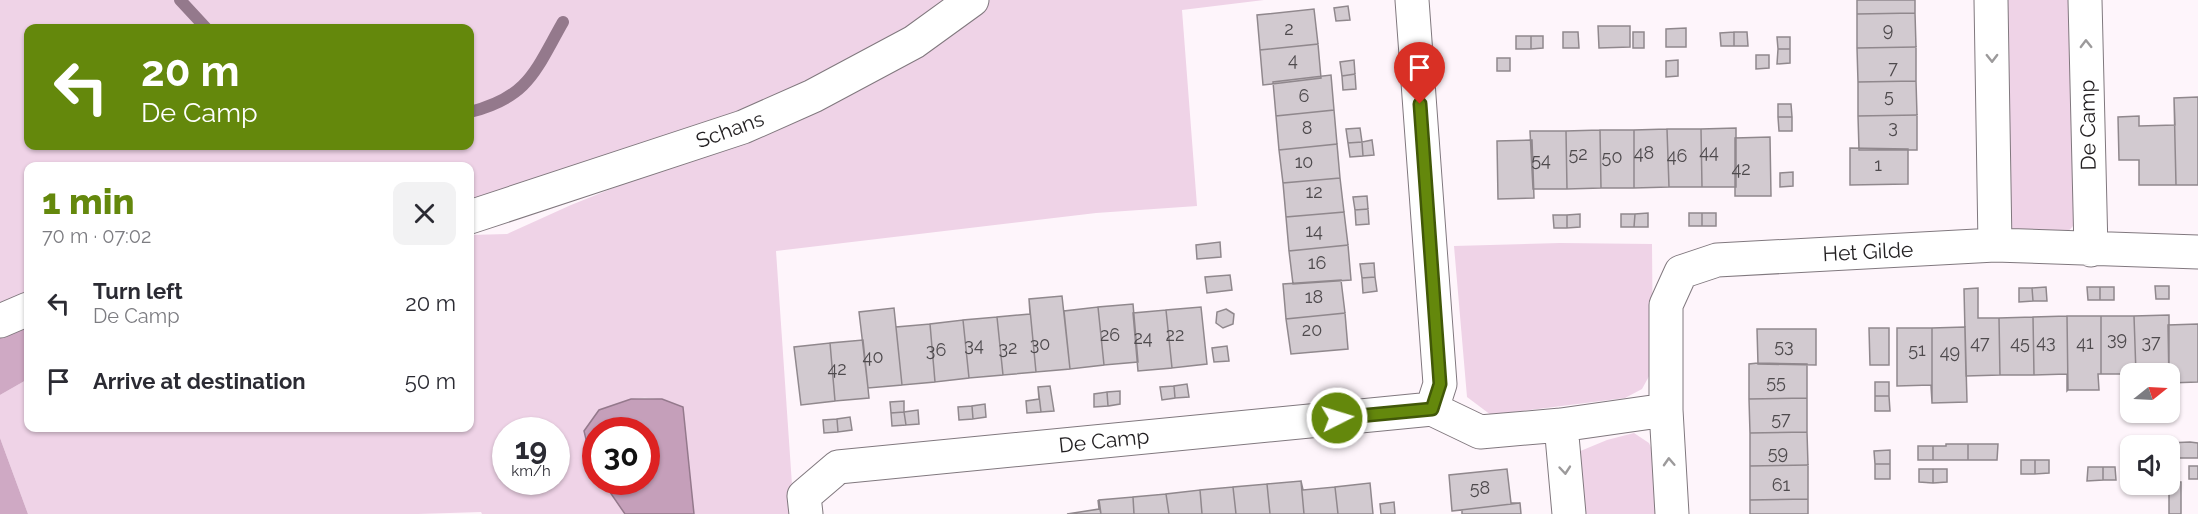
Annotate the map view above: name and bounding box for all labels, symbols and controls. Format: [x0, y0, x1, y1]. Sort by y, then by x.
house number: 2 [1284, 18, 1294, 39]
house number: 9 [1883, 19, 1893, 40]
one-way arrow [2080, 40, 2093, 49]
pin [1394, 42, 1445, 104]
text: 20 m [141, 47, 240, 96]
icon: left [42, 48, 120, 126]
house number: 4 [1288, 49, 1298, 70]
icon: arrive [1403, 51, 1436, 84]
one-way arrow [1986, 54, 1998, 63]
house number: 7 [1888, 57, 1898, 78]
street label: De Camp [2074, 79, 2101, 171]
house number: 6 [1299, 85, 1310, 106]
house number: 5 [1884, 85, 1894, 106]
text: De Camp [141, 97, 258, 128]
street label: Schans [692, 106, 767, 153]
house number: 3 [1888, 116, 1898, 137]
house number: 8 [1302, 117, 1312, 138]
house number: 44 [1699, 141, 1719, 162]
house number: 48 [1634, 142, 1654, 163]
house number: 52 [1568, 143, 1588, 164]
house number: 46 [1667, 145, 1687, 166]
house number: 50 [1602, 146, 1622, 167]
house number: 54 [1531, 149, 1551, 170]
house number: 10 [1295, 151, 1313, 172]
house number: 1 [1874, 154, 1882, 175]
house number: 42 [1731, 158, 1751, 179]
text: 1 min [42, 180, 134, 222]
house number: 12 [1305, 181, 1323, 202]
button: close [393, 182, 456, 245]
house number: 14 [1305, 220, 1323, 241]
text: 70 m · 07:02 [42, 224, 152, 248]
street label: Het Gilde [1822, 237, 1914, 266]
house number: 16 [1308, 252, 1326, 273]
text: Turn left [93, 278, 183, 304]
house number: 18 [1305, 286, 1323, 307]
icon: left [42, 287, 75, 320]
text: 20 m [405, 290, 456, 316]
text: De Camp [93, 304, 179, 328]
house number: 20 [1302, 319, 1322, 340]
house number: 26 [1100, 324, 1120, 345]
house number: 22 [1166, 324, 1184, 345]
house number: 24 [1133, 327, 1153, 348]
house number: 39 [2107, 328, 2127, 349]
house number: 43 [2036, 331, 2056, 352]
house number: 37 [2141, 331, 2161, 352]
house number: 47 [1970, 332, 1990, 353]
house number: 45 [2010, 332, 2030, 353]
house number: 41 [2076, 332, 2094, 353]
house number: 30 [1030, 333, 1050, 354]
house number: 34 [964, 334, 984, 355]
house number: 53 [1774, 335, 1794, 356]
house number: 32 [999, 337, 1018, 358]
house number: 36 [926, 339, 946, 360]
house number: 51 [1908, 339, 1926, 360]
house number: 49 [1940, 341, 1960, 362]
house number: 40 [863, 346, 883, 367]
house number: 42 [827, 358, 847, 379]
north arrow [2120, 363, 2180, 423]
map controls [2120, 363, 2180, 495]
icon: arrive [42, 365, 75, 398]
text: Arrive at destination [93, 368, 306, 394]
text: 50 m [405, 368, 456, 394]
house number: 55 [1766, 371, 1786, 392]
position arrow [1305, 386, 1369, 450]
house number: 57 [1771, 408, 1791, 429]
speed limit sign: 30 [582, 417, 660, 495]
street label: De Camp [1057, 423, 1150, 458]
text: 19 [515, 431, 547, 466]
button: sound [2120, 435, 2180, 495]
house number: 59 [1768, 442, 1788, 463]
one-way arrow [1663, 457, 1676, 466]
text: km/h [511, 462, 551, 480]
one-way arrow [1558, 465, 1571, 474]
house number: 61 [1772, 474, 1791, 495]
house number: 58 [1470, 477, 1490, 498]

